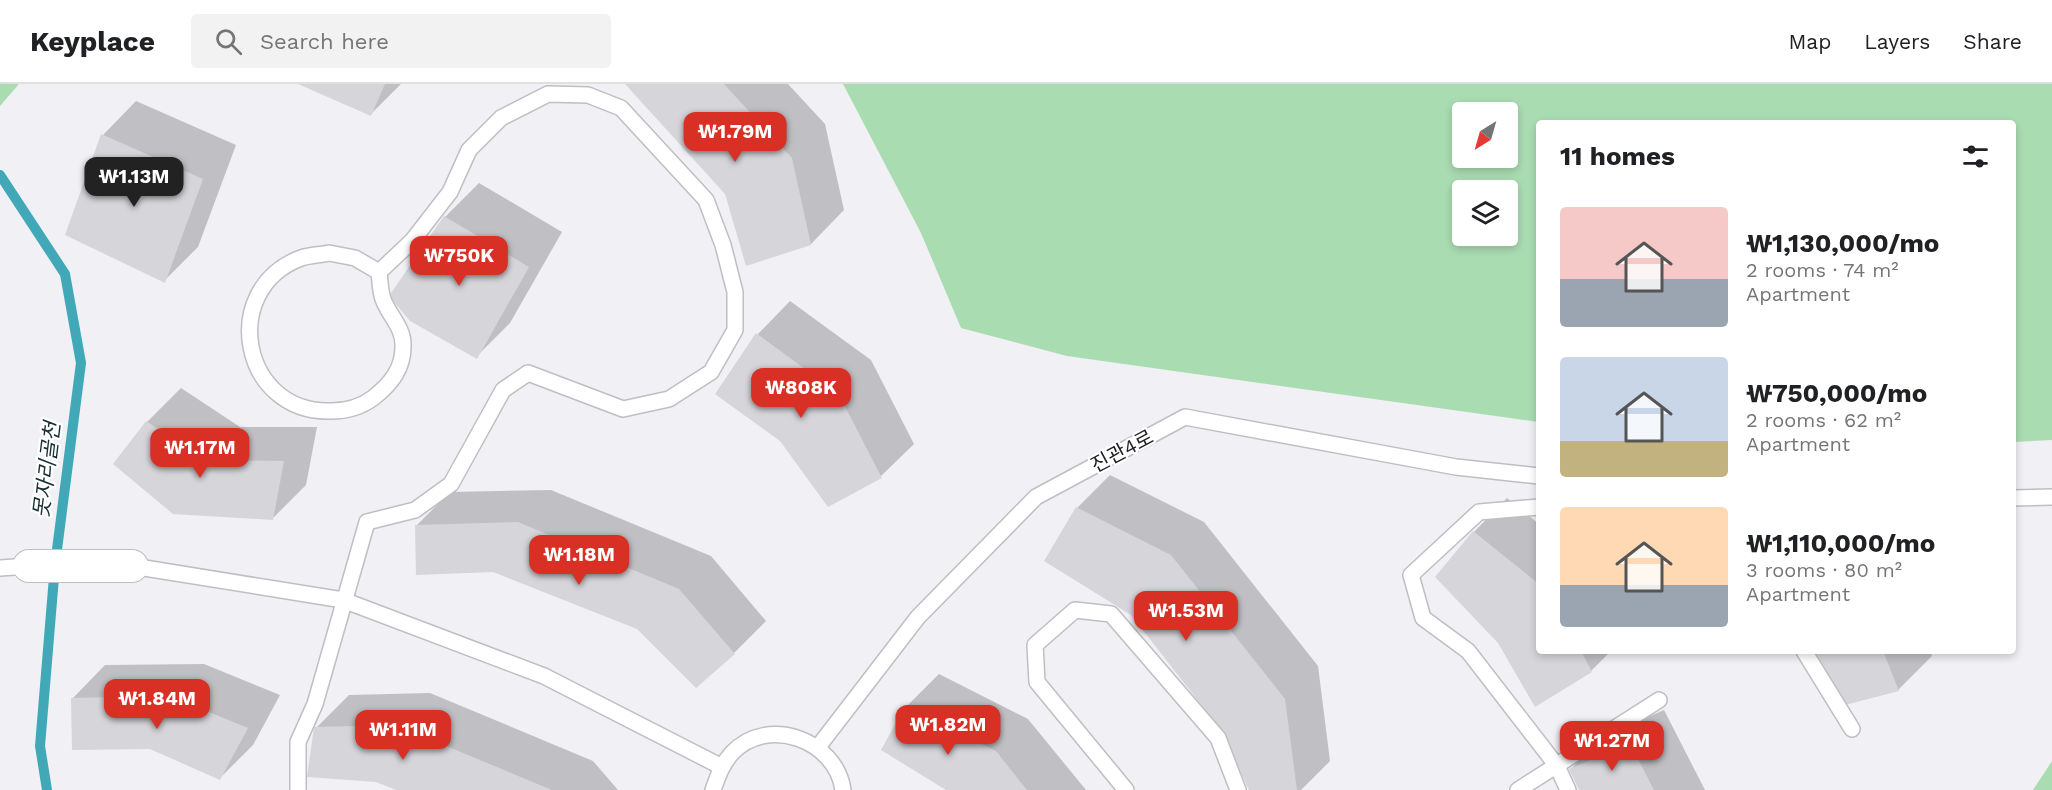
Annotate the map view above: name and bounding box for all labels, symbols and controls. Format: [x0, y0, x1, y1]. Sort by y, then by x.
search box [191, 14, 611, 68]
text: Keyplace [30, 25, 155, 58]
icon: search [212, 25, 245, 58]
text: Search here [260, 29, 389, 54]
text: Map [1788, 29, 1831, 54]
text: Layers [1864, 29, 1930, 54]
text: Share [1963, 29, 2022, 54]
north arrow [1452, 102, 1518, 168]
map controls [1452, 102, 1518, 246]
pin: ₩1.79M [686, 112, 784, 163]
text: ₩1.79M [698, 119, 772, 143]
icon: filters [1959, 140, 1992, 173]
text: 11 homes [1560, 141, 1675, 171]
pin: ₩1.13M [85, 157, 183, 208]
text: ₩1.13M [98, 164, 170, 188]
button: layers [1452, 180, 1518, 246]
text: ₩1,130,000/mo [1746, 228, 1939, 258]
icon: home [1608, 231, 1680, 303]
pin: ₩750K [417, 236, 501, 287]
text: ₩750K [424, 243, 494, 267]
text: 2 rooms · 74 m² [1746, 258, 1899, 282]
text: Apartment [1746, 282, 1850, 306]
pin: ₩808K [759, 368, 843, 419]
text: ₩808K [765, 375, 837, 399]
text: ₩750,000/mo [1746, 378, 1927, 408]
icon: home [1608, 381, 1680, 453]
text: 2 rooms · 62 m² [1746, 408, 1901, 432]
water label: 못자리골천 [28, 418, 65, 519]
street label: 진관4로 [1087, 425, 1157, 477]
pin: ₩1.17M [151, 428, 249, 479]
text: Apartment [1746, 432, 1850, 456]
text: ₩1.17M [164, 435, 236, 459]
text: ₩1,110,000/mo [1746, 528, 1935, 558]
icon: home [1608, 531, 1680, 603]
pin: ₩1.18M [530, 535, 628, 586]
text: ₩1.18M [543, 542, 615, 566]
text: 3 rooms · 80 m² [1746, 558, 1902, 582]
text: Apartment [1746, 582, 1850, 606]
pin: ₩1.53M [1137, 591, 1235, 642]
text: ₩1.53M [1148, 598, 1224, 622]
pin: ₩1.84M [108, 679, 206, 730]
text: ₩1.84M [118, 686, 196, 710]
pin: ₩1.82M [899, 705, 997, 756]
pin: ₩1.11M [354, 710, 452, 761]
text: ₩1.82M [909, 712, 987, 736]
text: ₩1.11M [369, 717, 437, 741]
pin: ₩1.27M [1563, 721, 1661, 772]
text: ₩1.27M [1574, 728, 1650, 752]

